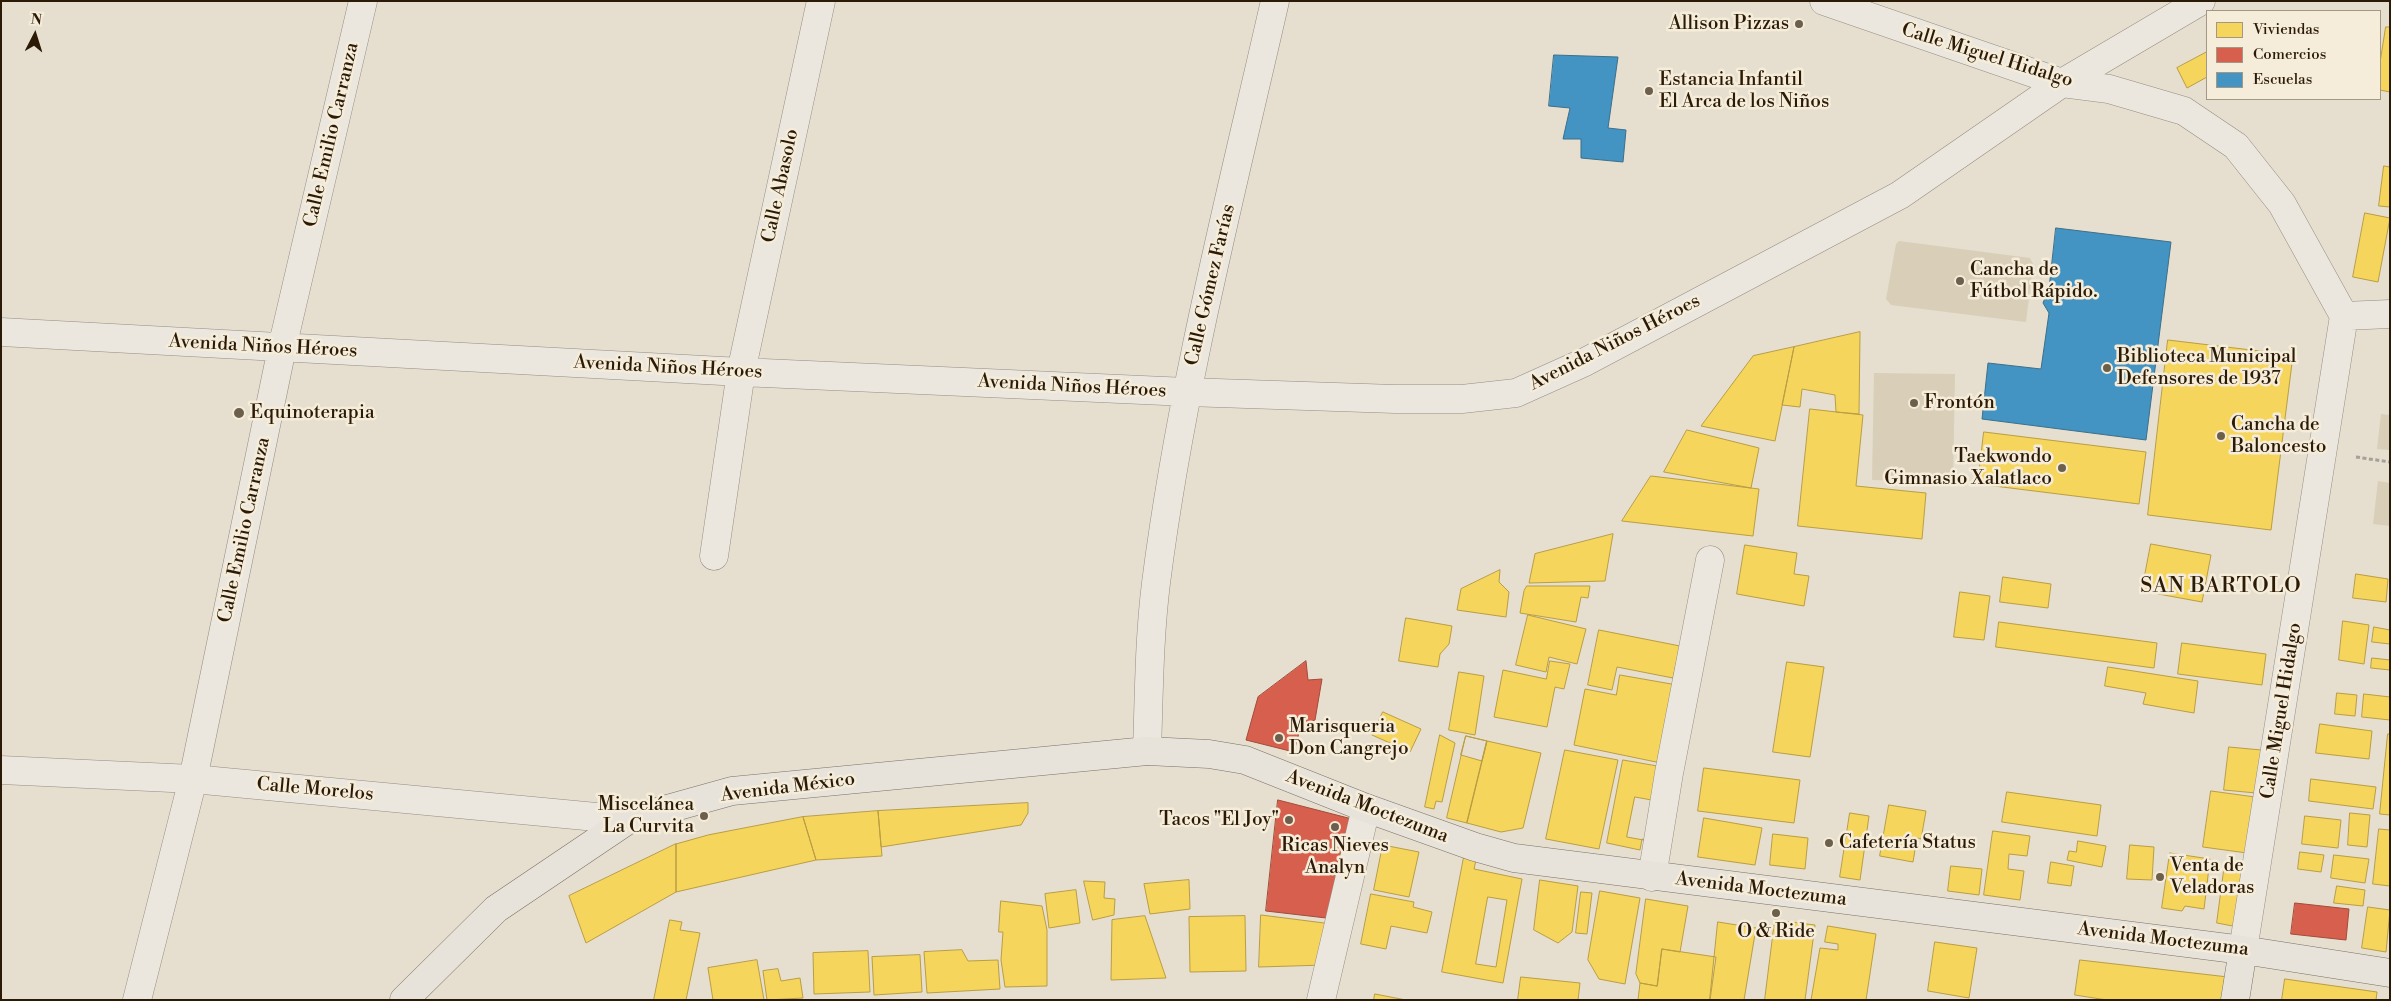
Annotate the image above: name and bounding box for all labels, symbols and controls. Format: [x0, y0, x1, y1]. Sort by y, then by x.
north arrow [10, 10, 60, 60]
legend [2206, 10, 2381, 100]
text: N [30, 11, 43, 30]
place label: Allison Pizzas [1669, 13, 1789, 35]
marker: Allison Pizzas [1793, 18, 1805, 30]
street label: Calle Miguel Hidalgo [1898, 19, 2076, 93]
text: Viviendas [2253, 20, 2319, 39]
street label: Calle Emilio Carranza [300, 40, 364, 230]
text: Comercios [2253, 45, 2326, 64]
place label: Estancia Infantil El Arca de los Niños [1659, 69, 1829, 113]
text: Escuelas [2253, 70, 2312, 89]
marker: Estancia Infantil El Arca de los Niños [1643, 85, 1655, 97]
street label: Calle Abasolo [758, 127, 804, 245]
street label: Calle Gómez Farías [1181, 202, 1241, 368]
place label: Cancha de Fútbol Rápido. [1970, 259, 2098, 303]
marker: Cancha de Fútbol Rápido. [1954, 275, 1966, 287]
street label: Avenida Niños Héroes [1526, 290, 1704, 396]
street label: Avenida Niños Héroes [168, 331, 358, 363]
place label: Biblioteca Municipal Defensores de 1937 [2117, 346, 2296, 390]
street label: Avenida Niños Héroes [573, 352, 763, 384]
marker: Biblioteca Municipal Defensores de 1937 [2101, 362, 2113, 374]
street label: Avenida Niños Héroes [977, 371, 1167, 403]
place label: Frontón [1924, 392, 1995, 414]
marker: Frontón [1908, 397, 1920, 409]
place label: Equinoterapia [250, 402, 375, 424]
marker: Equinoterapia [232, 406, 246, 420]
place label: Cancha de Baloncesto [2231, 414, 2326, 458]
marker: Cancha de Baloncesto [2215, 430, 2227, 442]
street label: Calle Emilio Carranza [214, 435, 276, 625]
place label: Taekwondo Gimnasio Xalatlaco [1884, 446, 2052, 490]
marker: Taekwondo Gimnasio Xalatlaco [2056, 462, 2068, 474]
district label: SAN BARTOLO [2139, 574, 2303, 600]
street label: Calle Miguel Hidalgo [2257, 621, 2307, 801]
place label: Marisqueria Don Cangrejo [1289, 716, 1409, 760]
marker: Marisqueria Don Cangrejo [1273, 732, 1285, 744]
street label: Avenida Moctezuma [1283, 765, 1451, 849]
street label: Avenida México [719, 768, 857, 808]
street label: Calle Morelos [256, 774, 374, 806]
place label: Miscelánea La Curvita [598, 794, 694, 838]
place label: Tacos "El Joy" [1159, 809, 1279, 831]
marker: Miscelánea La Curvita [698, 810, 710, 822]
marker: Tacos "El Joy" [1283, 814, 1295, 826]
marker: Ricas Nieves Analyn [1329, 821, 1341, 833]
place label: Cafetería Status [1839, 832, 1976, 854]
place label: Ricas Nieves Analyn [1281, 835, 1389, 879]
marker: Cafetería Status [1823, 837, 1835, 849]
place label: Venta de Veladoras [2170, 855, 2254, 899]
street label: Avenida Moctezuma [1674, 868, 1848, 912]
marker: Venta de Veladoras [2154, 871, 2166, 883]
marker: O & Ride [1770, 907, 1782, 919]
street label: Avenida Moctezuma [2076, 918, 2250, 962]
place label: O & Ride [1737, 921, 1815, 943]

